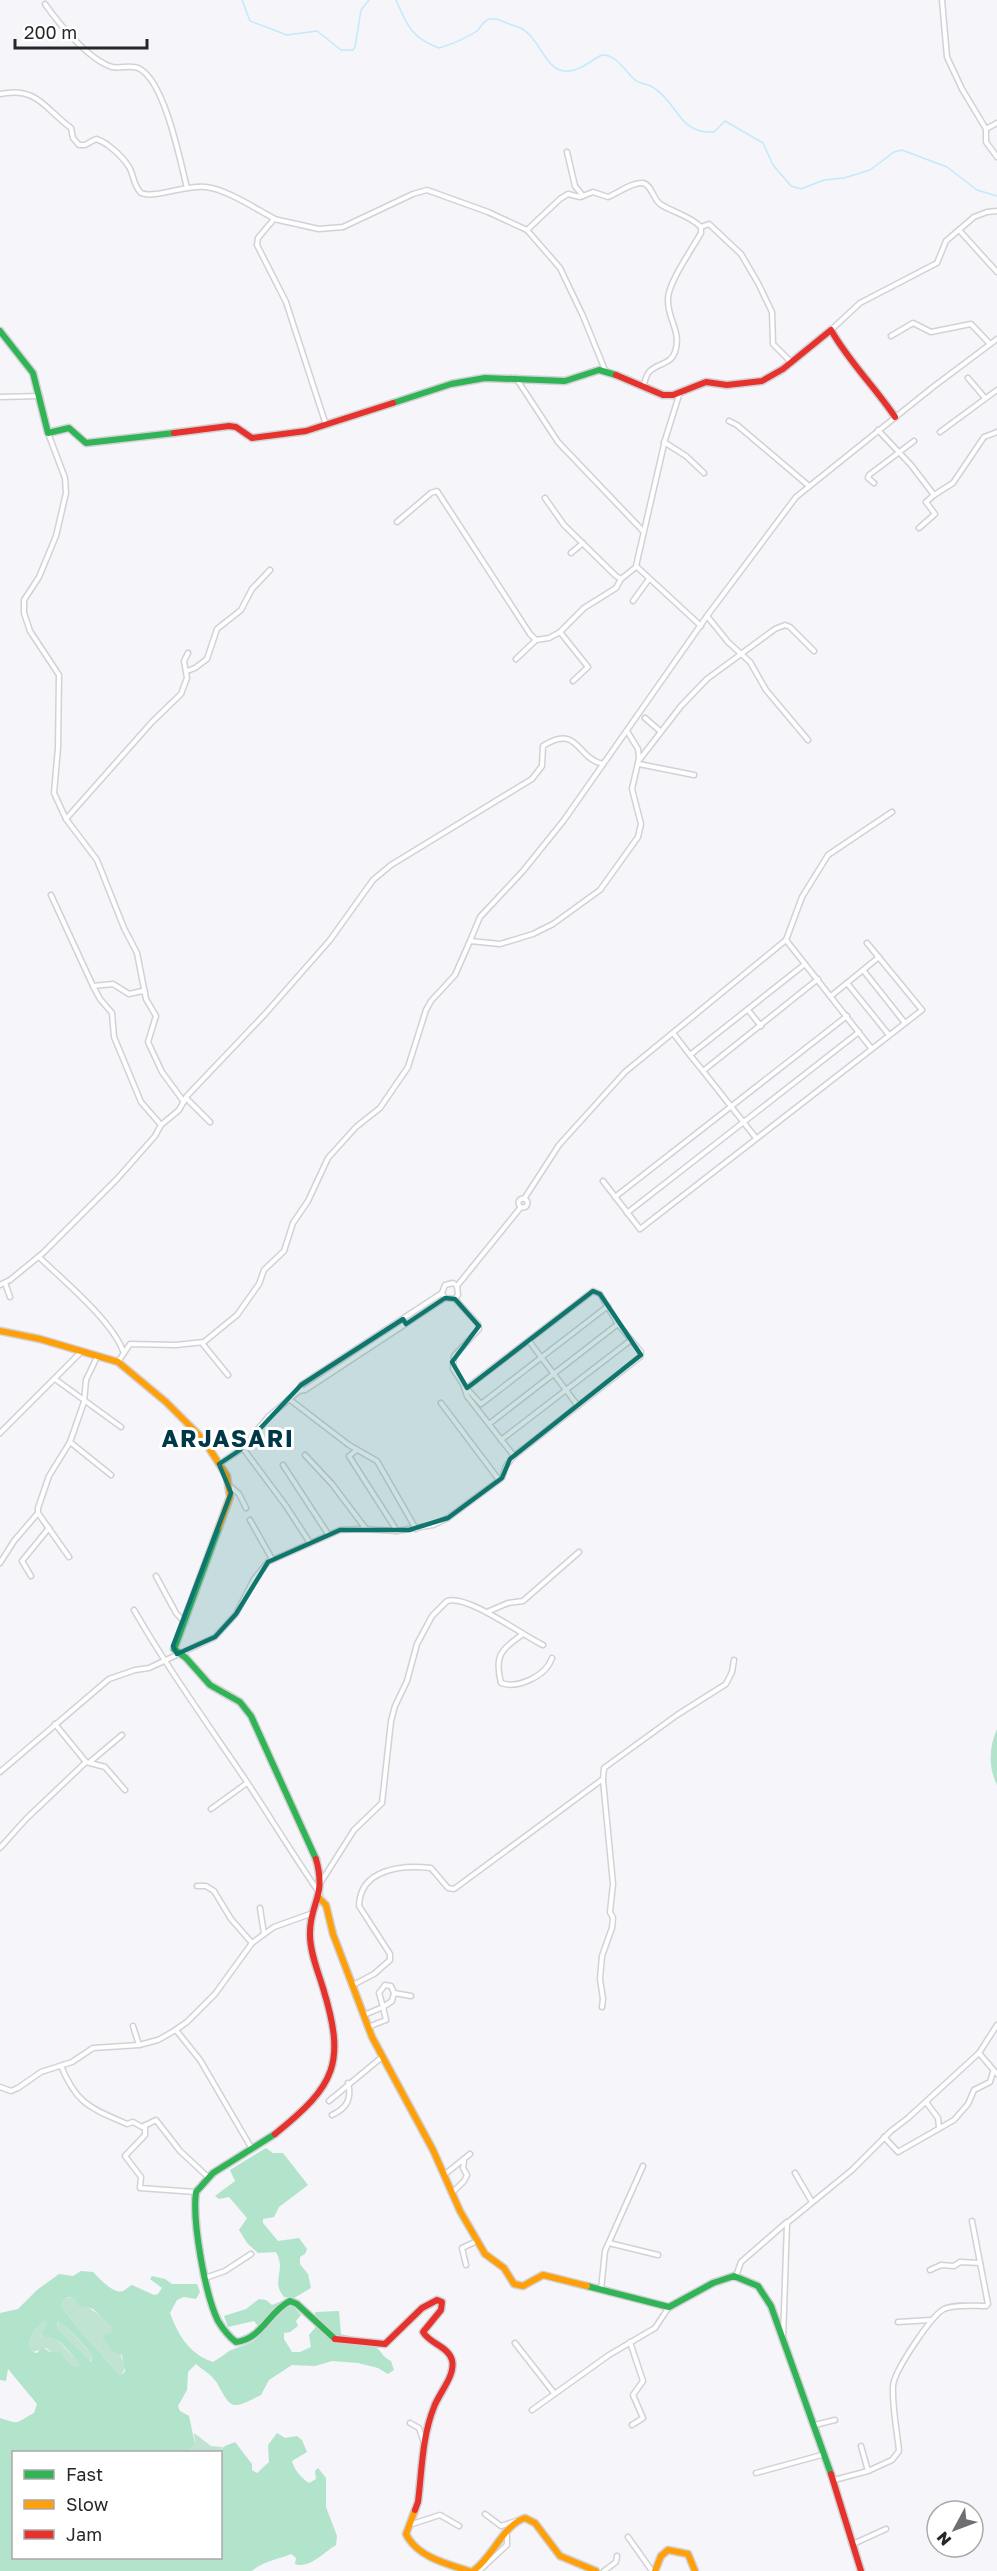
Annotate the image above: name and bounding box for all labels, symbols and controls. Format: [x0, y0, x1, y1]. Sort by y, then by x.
scale bar [15, 12, 147, 50]
text: 200 m [24, 21, 77, 43]
district label: ARJASARI [162, 1423, 294, 1452]
legend [12, 2451, 222, 2559]
text: Fast [66, 2463, 103, 2485]
text: Slow [66, 2493, 109, 2515]
north arrow [925, 2499, 985, 2559]
text: Jam [66, 2523, 102, 2545]
text: N [932, 2528, 955, 2550]

